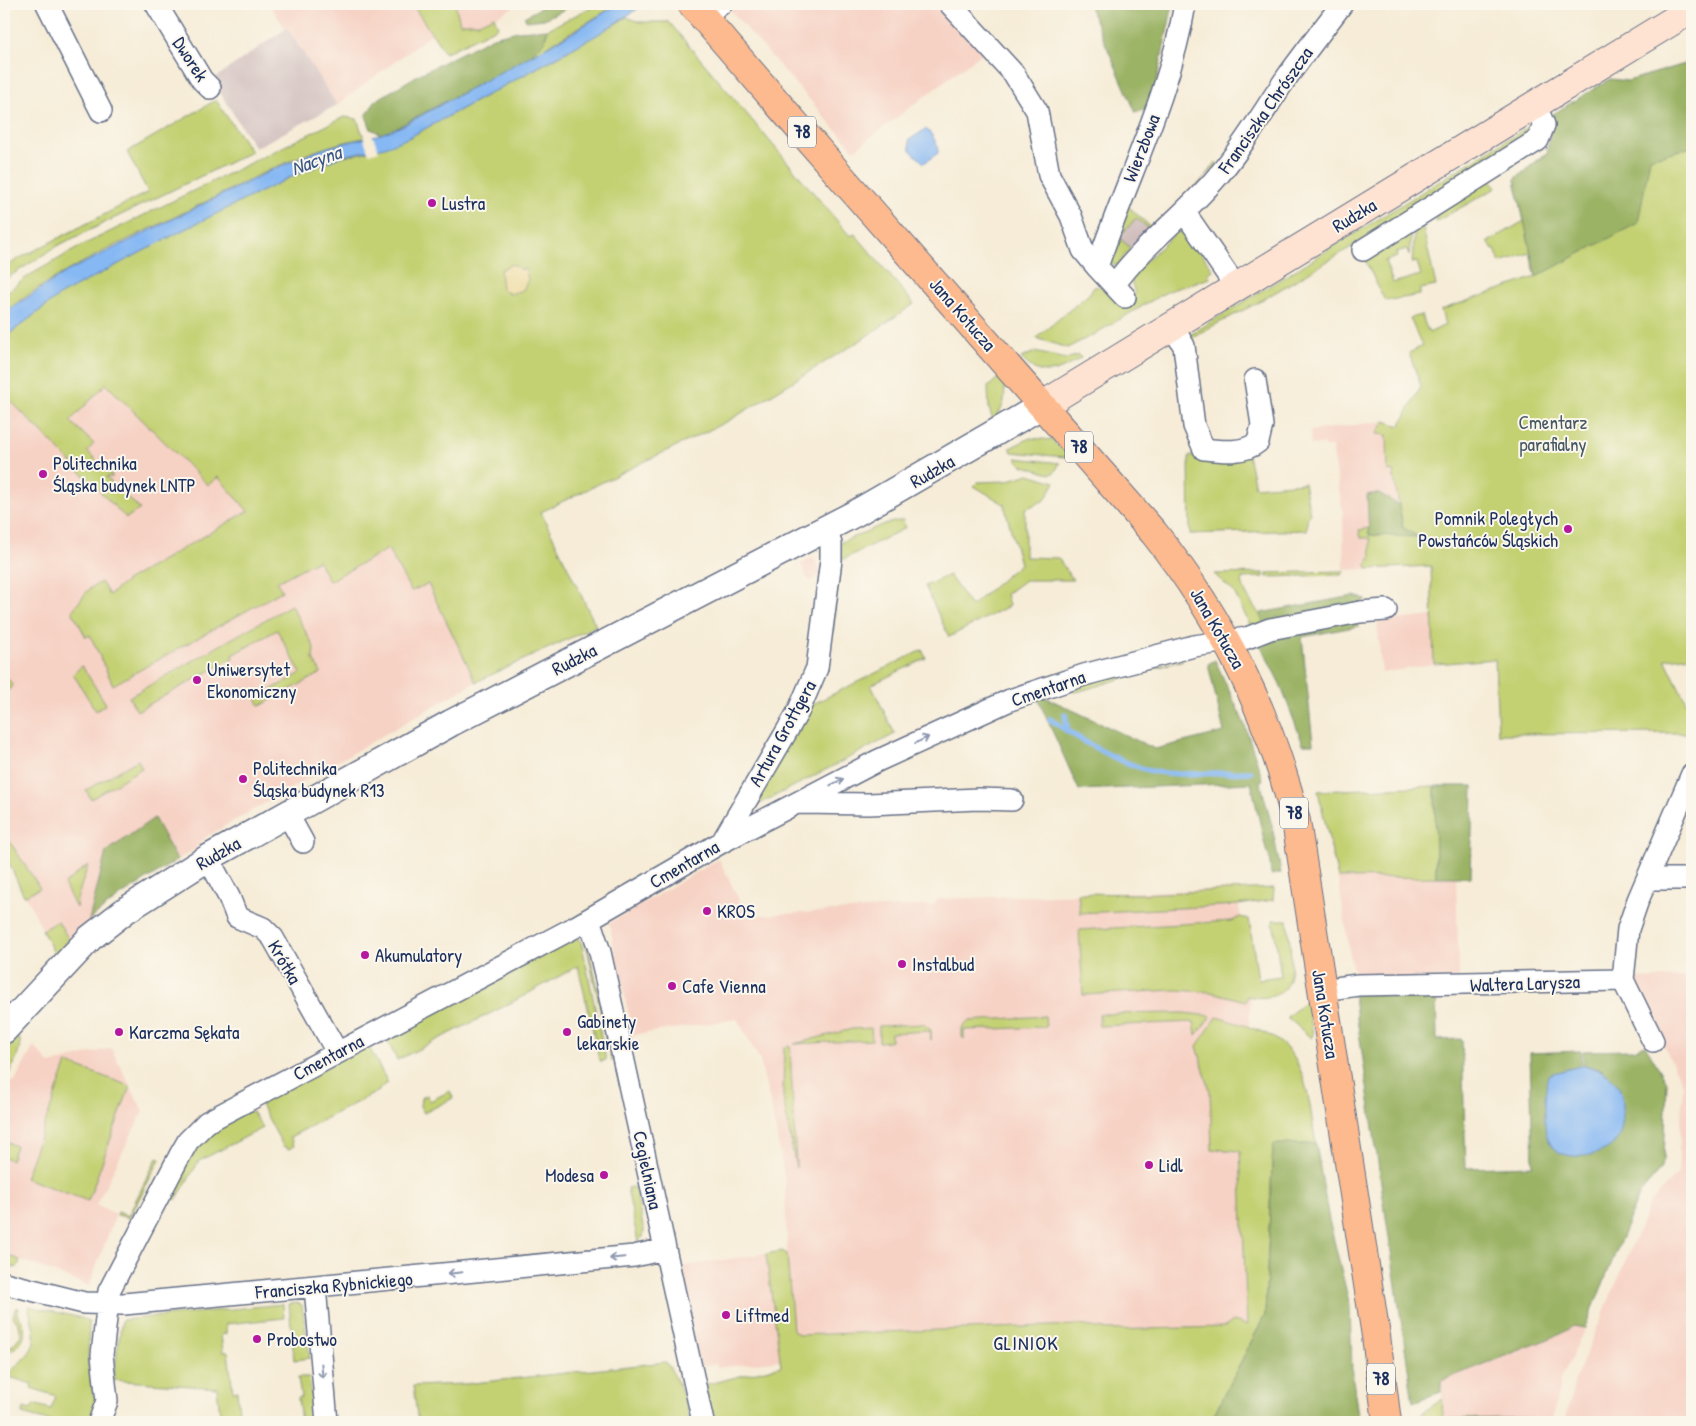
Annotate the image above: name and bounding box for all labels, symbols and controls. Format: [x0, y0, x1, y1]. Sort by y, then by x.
street label: Dworek [167, 32, 215, 86]
street label: Franciszka Chrószcza [1211, 41, 1319, 179]
street label: Wierzbowa [1116, 110, 1166, 186]
road number: 78 [788, 116, 816, 148]
water label: Nacyna [287, 137, 347, 182]
place label: Lustra [442, 190, 486, 216]
street label: Rudzka [1327, 191, 1381, 238]
marker: Lustra [426, 197, 438, 209]
street label: Jana Kotucza [924, 272, 1003, 357]
park label: Cmentarz parafialny [1519, 409, 1587, 457]
road number: 78 [1065, 432, 1093, 462]
street label: Rudzka [905, 448, 959, 494]
place label: Politechnika Śląska budynek LNTP [53, 450, 196, 498]
marker: Politechnika Śląska budynek LNTP [37, 468, 49, 480]
place label: Pomnik Poległych Powstańców Śląskich [1418, 505, 1558, 553]
marker: Pomnik Poległych Powstańców Śląskich [1562, 523, 1574, 535]
street label: Jana Kotucza [1184, 583, 1252, 674]
street label: Rudzka [547, 636, 601, 681]
place label: Uniwersytet Ekonomiczny [207, 656, 297, 704]
street label: Cmentarna [1007, 663, 1089, 713]
marker: Uniwersytet Ekonomiczny [191, 674, 203, 686]
street label: Artura Grottgera [742, 675, 822, 791]
one-way arrow [914, 735, 929, 745]
place label: Politechnika Śląska budynek R13 [253, 755, 385, 803]
marker: Politechnika Śląska budynek R13 [237, 773, 249, 785]
one-way arrow [829, 777, 844, 786]
road number: 78 [1280, 798, 1308, 828]
street label: Rudzka [191, 830, 245, 876]
street label: Cmentarna [644, 833, 724, 894]
place label: KROS [717, 898, 755, 924]
marker: KROS [701, 905, 713, 917]
street label: Krótka [262, 935, 308, 989]
place label: Akumulatory [375, 942, 462, 968]
marker: Akumulatory [359, 949, 371, 961]
place label: Instalbud [912, 951, 975, 977]
marker: Instalbud [896, 958, 908, 970]
street label: Jana Kotucza [1306, 968, 1346, 1061]
street label: Waltera Larysza [1469, 968, 1581, 998]
place label: Cafe Vienna [682, 973, 766, 999]
marker: Cafe Vienna [666, 980, 678, 992]
place label: Gabinety lekarskie [577, 1008, 640, 1056]
place label: Karczma Sękata [129, 1019, 240, 1045]
marker: Karczma Sękata [113, 1026, 125, 1038]
marker: Gabinety lekarskie [561, 1026, 573, 1038]
street label: Cmentarna [288, 1027, 368, 1087]
street label: Cegielniana [627, 1128, 669, 1212]
place label: Lidl [1159, 1152, 1184, 1178]
marker: Lidl [1143, 1159, 1155, 1171]
place label: Modesa [545, 1162, 595, 1188]
marker: Modesa [598, 1169, 610, 1181]
one-way arrow [610, 1253, 626, 1262]
street label: Franciszka Rybnickiego [253, 1265, 414, 1305]
one-way arrow [448, 1269, 464, 1278]
place label: Liftmed [736, 1302, 789, 1328]
marker: Liftmed [720, 1309, 732, 1321]
place label: Probostwo [267, 1326, 337, 1352]
district label: GLINIOK [993, 1329, 1059, 1356]
marker: Probostwo [251, 1333, 263, 1345]
one-way arrow [317, 1363, 327, 1379]
road number: 78 [1367, 1364, 1395, 1395]

